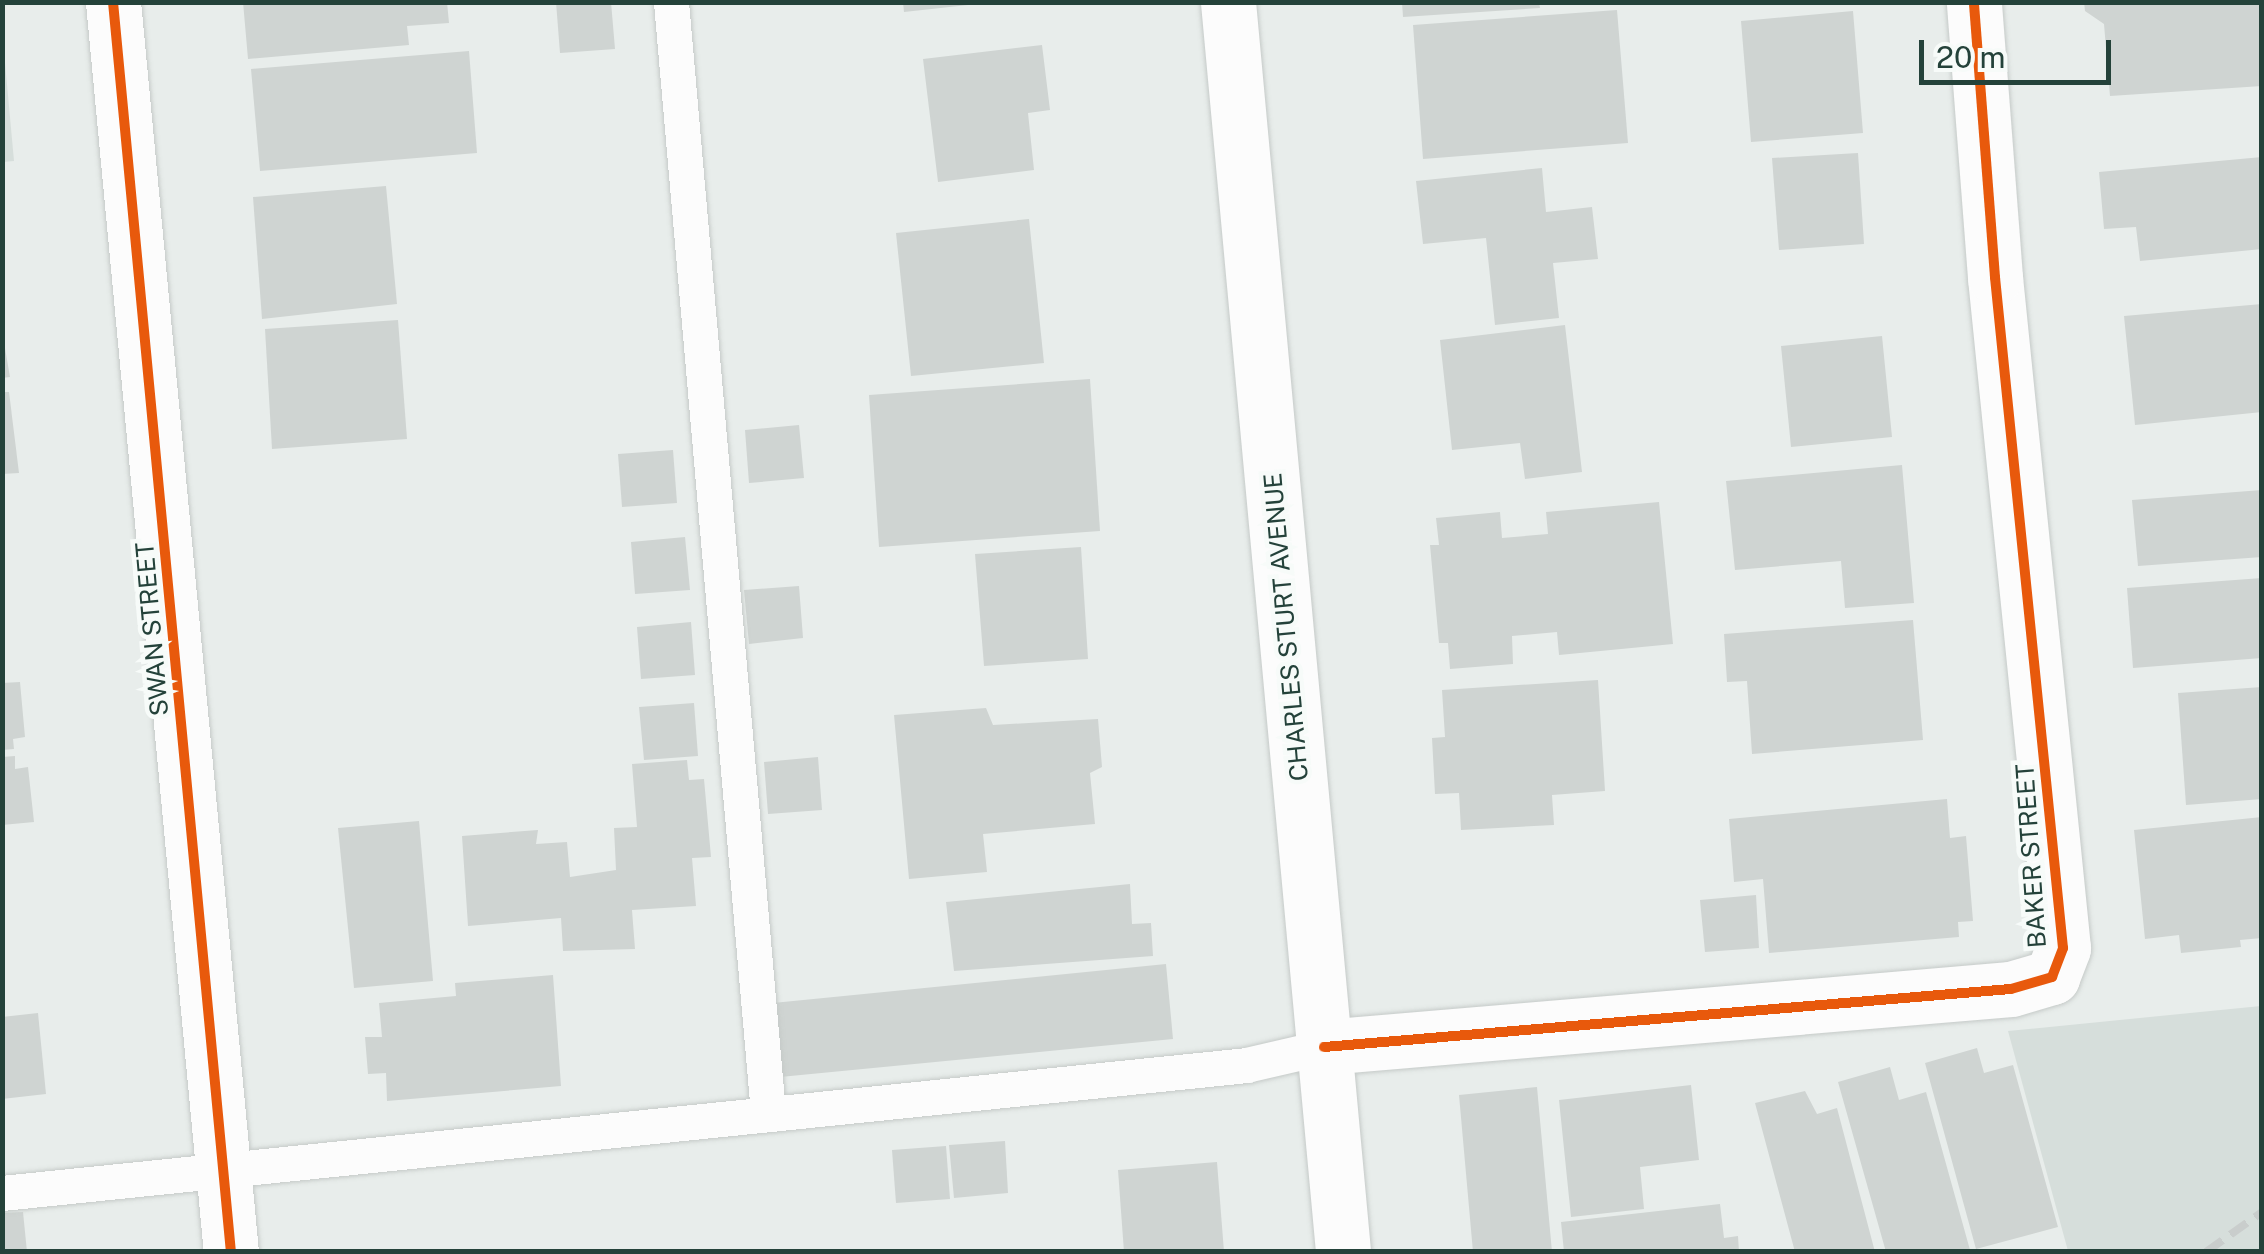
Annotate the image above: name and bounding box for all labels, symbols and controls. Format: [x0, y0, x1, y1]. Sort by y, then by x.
scale bar [1924, 20, 2116, 82]
text: 20 m [1936, 39, 2005, 75]
street label: CHARLES STURT AVENUE [1258, 472, 1314, 782]
street label: SWAN STREET [129, 541, 175, 717]
street label: BAKER STREET [2010, 763, 2052, 949]

